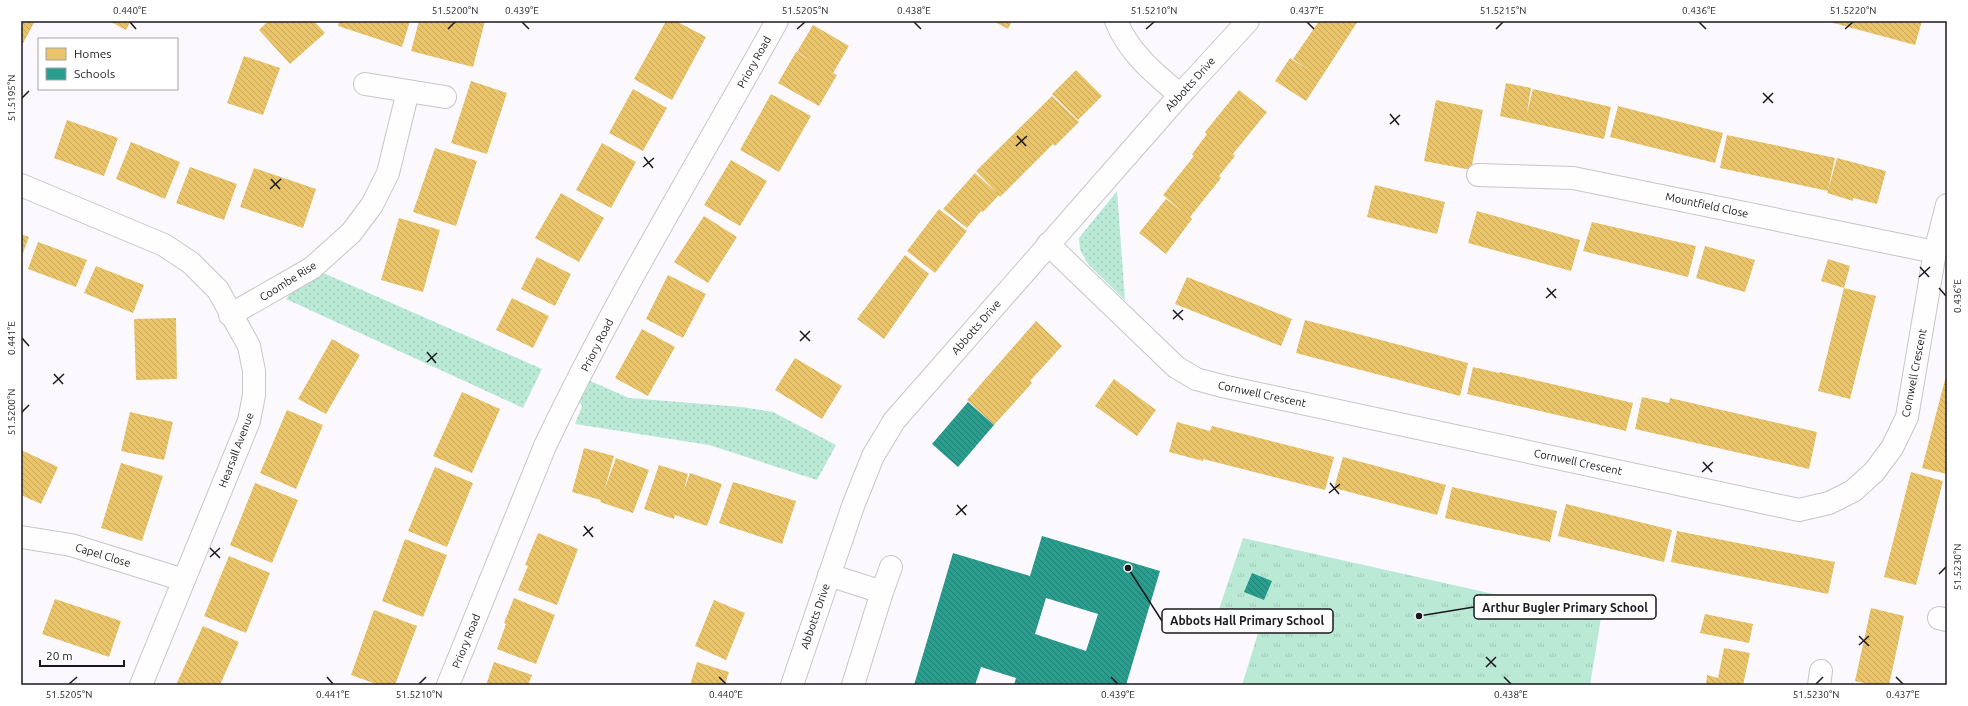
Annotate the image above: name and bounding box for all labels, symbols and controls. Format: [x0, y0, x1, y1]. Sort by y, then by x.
text: 0.440°E [113, 5, 147, 16]
text: 51.5200°N [432, 5, 478, 16]
text: 0.439°E [505, 5, 539, 16]
text: 51.5205°N [782, 5, 828, 16]
text: 0.438°E [897, 5, 931, 16]
text: 51.5210°N [1131, 5, 1177, 16]
text: 0.437°E [1290, 5, 1324, 16]
text: 51.5215°N [1480, 5, 1526, 16]
text: 0.436°E [1682, 5, 1716, 16]
text: 51.5220°N [1830, 5, 1876, 16]
street label: Priory Road [735, 34, 773, 90]
legend [38, 38, 178, 90]
text: Homes [74, 47, 112, 60]
street label: Abbotts Drive [1163, 55, 1217, 113]
text: Schools [74, 67, 115, 80]
text: 51.5195°N [6, 75, 17, 121]
street label: Mountfield Close [1664, 190, 1750, 220]
street label: Coombe Rise [257, 259, 319, 303]
text: 0.436°E [1952, 279, 1963, 313]
street label: Abbotts Drive [949, 297, 1003, 357]
street label: Priory Road [579, 317, 615, 373]
text: 0.441°E [6, 321, 17, 355]
street label: Cornwell Crescent [1900, 327, 1929, 418]
street label: Cornwell Crescent [1217, 379, 1308, 409]
text: 51.5200°N [6, 389, 17, 435]
street label: Hearsall Avenue [216, 411, 256, 489]
street label: Cornwell Crescent [1533, 447, 1624, 477]
street label: Capel Close [74, 541, 132, 569]
text: 51.5230°N [1952, 544, 1963, 590]
street label: Abbotts Drive [798, 582, 832, 650]
callout: Arthur Bugler Primary School [1474, 595, 1656, 619]
text: Arthur Bugler Primary School [1482, 601, 1648, 614]
callout: Abbots Hall Primary School [1162, 609, 1333, 633]
street label: Priory Road [450, 612, 482, 670]
text: Abbots Hall Primary School [1170, 614, 1324, 627]
scale bar [40, 642, 124, 668]
text: 20 m [46, 649, 73, 662]
text: 51.5205°N [46, 689, 92, 700]
text: 0.441°E [316, 689, 350, 700]
text: 51.5210°N [396, 689, 442, 700]
text: 0.440°E [709, 689, 743, 700]
text: 0.439°E [1101, 689, 1135, 700]
text: 0.438°E [1494, 689, 1528, 700]
text: 51.5230°N [1793, 689, 1839, 700]
text: 0.437°E [1886, 689, 1920, 700]

